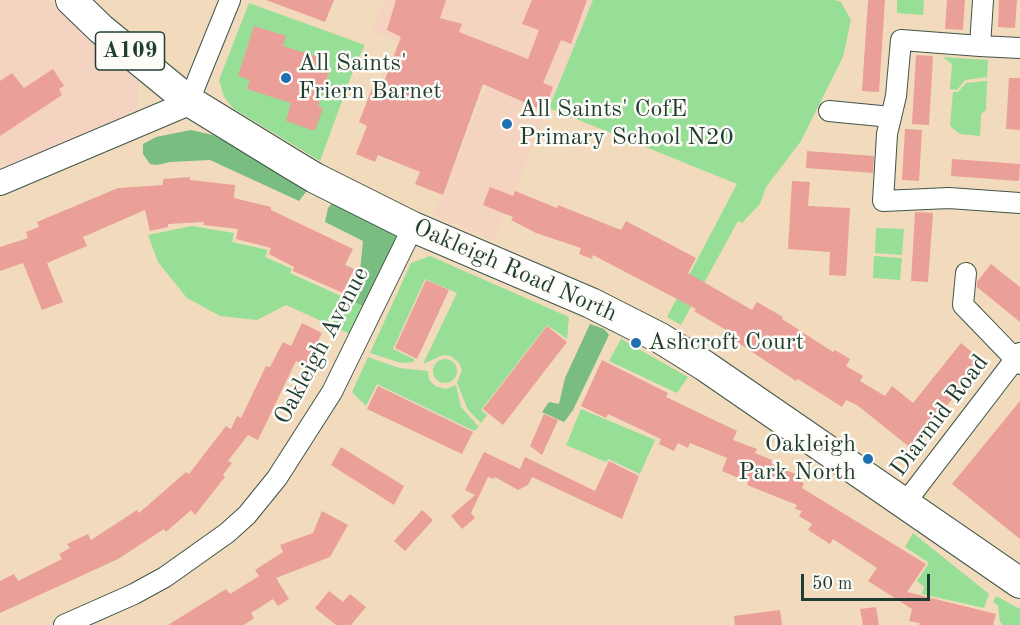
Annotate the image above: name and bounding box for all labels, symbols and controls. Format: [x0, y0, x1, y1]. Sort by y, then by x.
road number: A109 [96, 32, 164, 70]
place label: All Saints' Friern Barnet [298, 50, 442, 106]
marker: All Saints' Friern Barnet [279, 71, 293, 85]
place label: All Saints' CofE Primary School N20 [519, 96, 734, 152]
marker: All Saints' CofE Primary School N20 [500, 117, 514, 131]
street label: Oakleigh Road North [409, 213, 621, 329]
street label: Oakleigh Avenue [268, 262, 376, 430]
place label: Ashcroft Court [648, 329, 804, 357]
marker: Ashcroft Court [629, 336, 643, 350]
street label: Diarmid Road [885, 349, 995, 483]
place label: Oakleigh Park North [738, 431, 856, 487]
marker: Oakleigh Park North [861, 452, 875, 466]
scale bar [804, 562, 933, 600]
text: 50 m [812, 575, 852, 593]

